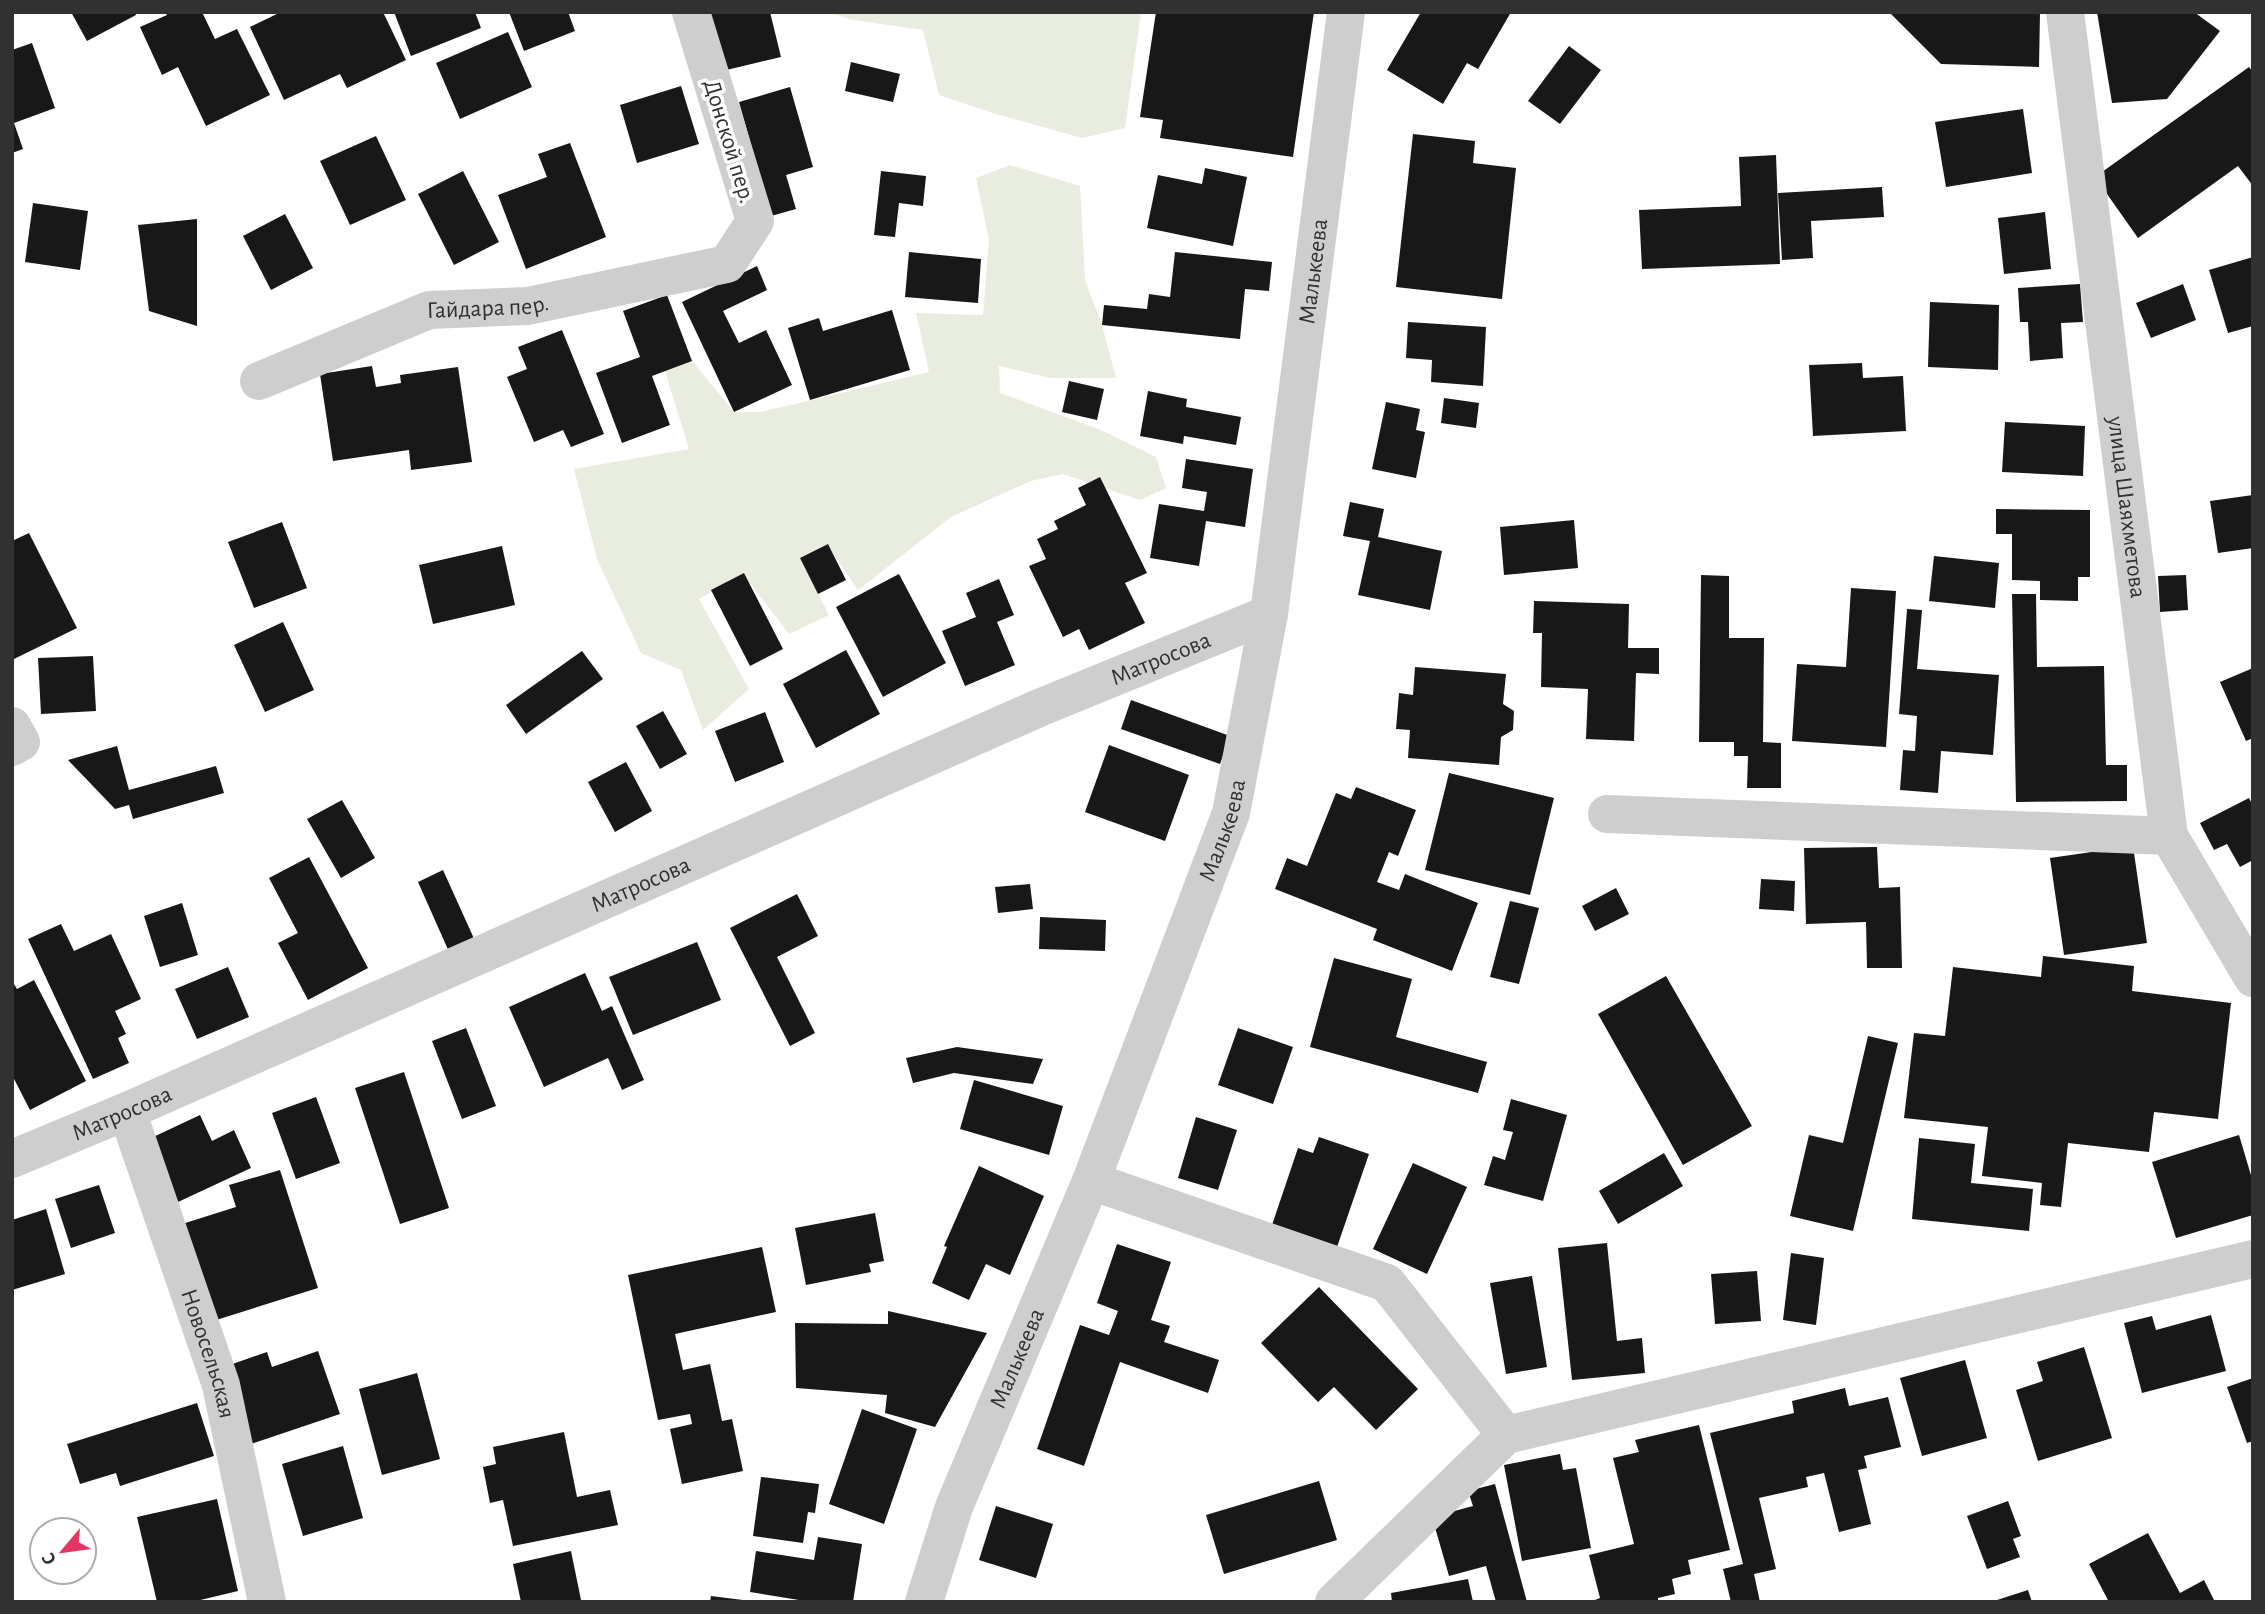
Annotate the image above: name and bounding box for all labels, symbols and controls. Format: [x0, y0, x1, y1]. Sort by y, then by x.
street label: Донской пер. [699, 77, 759, 206]
street label: Малькеева [1295, 217, 1332, 326]
street label: Гайдара пер. [426, 291, 551, 323]
street label: улица Шаяхметова [2103, 414, 2150, 600]
street label: Матросова [1107, 628, 1214, 690]
street label: Малькеева [1195, 777, 1250, 885]
street label: Матросова [588, 853, 694, 917]
street label: Матросова [69, 1082, 176, 1146]
street label: Новосельская [176, 1286, 239, 1421]
street label: Малькеева [986, 1305, 1049, 1412]
north arrow [28, 1516, 98, 1586]
text: С [39, 1549, 60, 1568]

